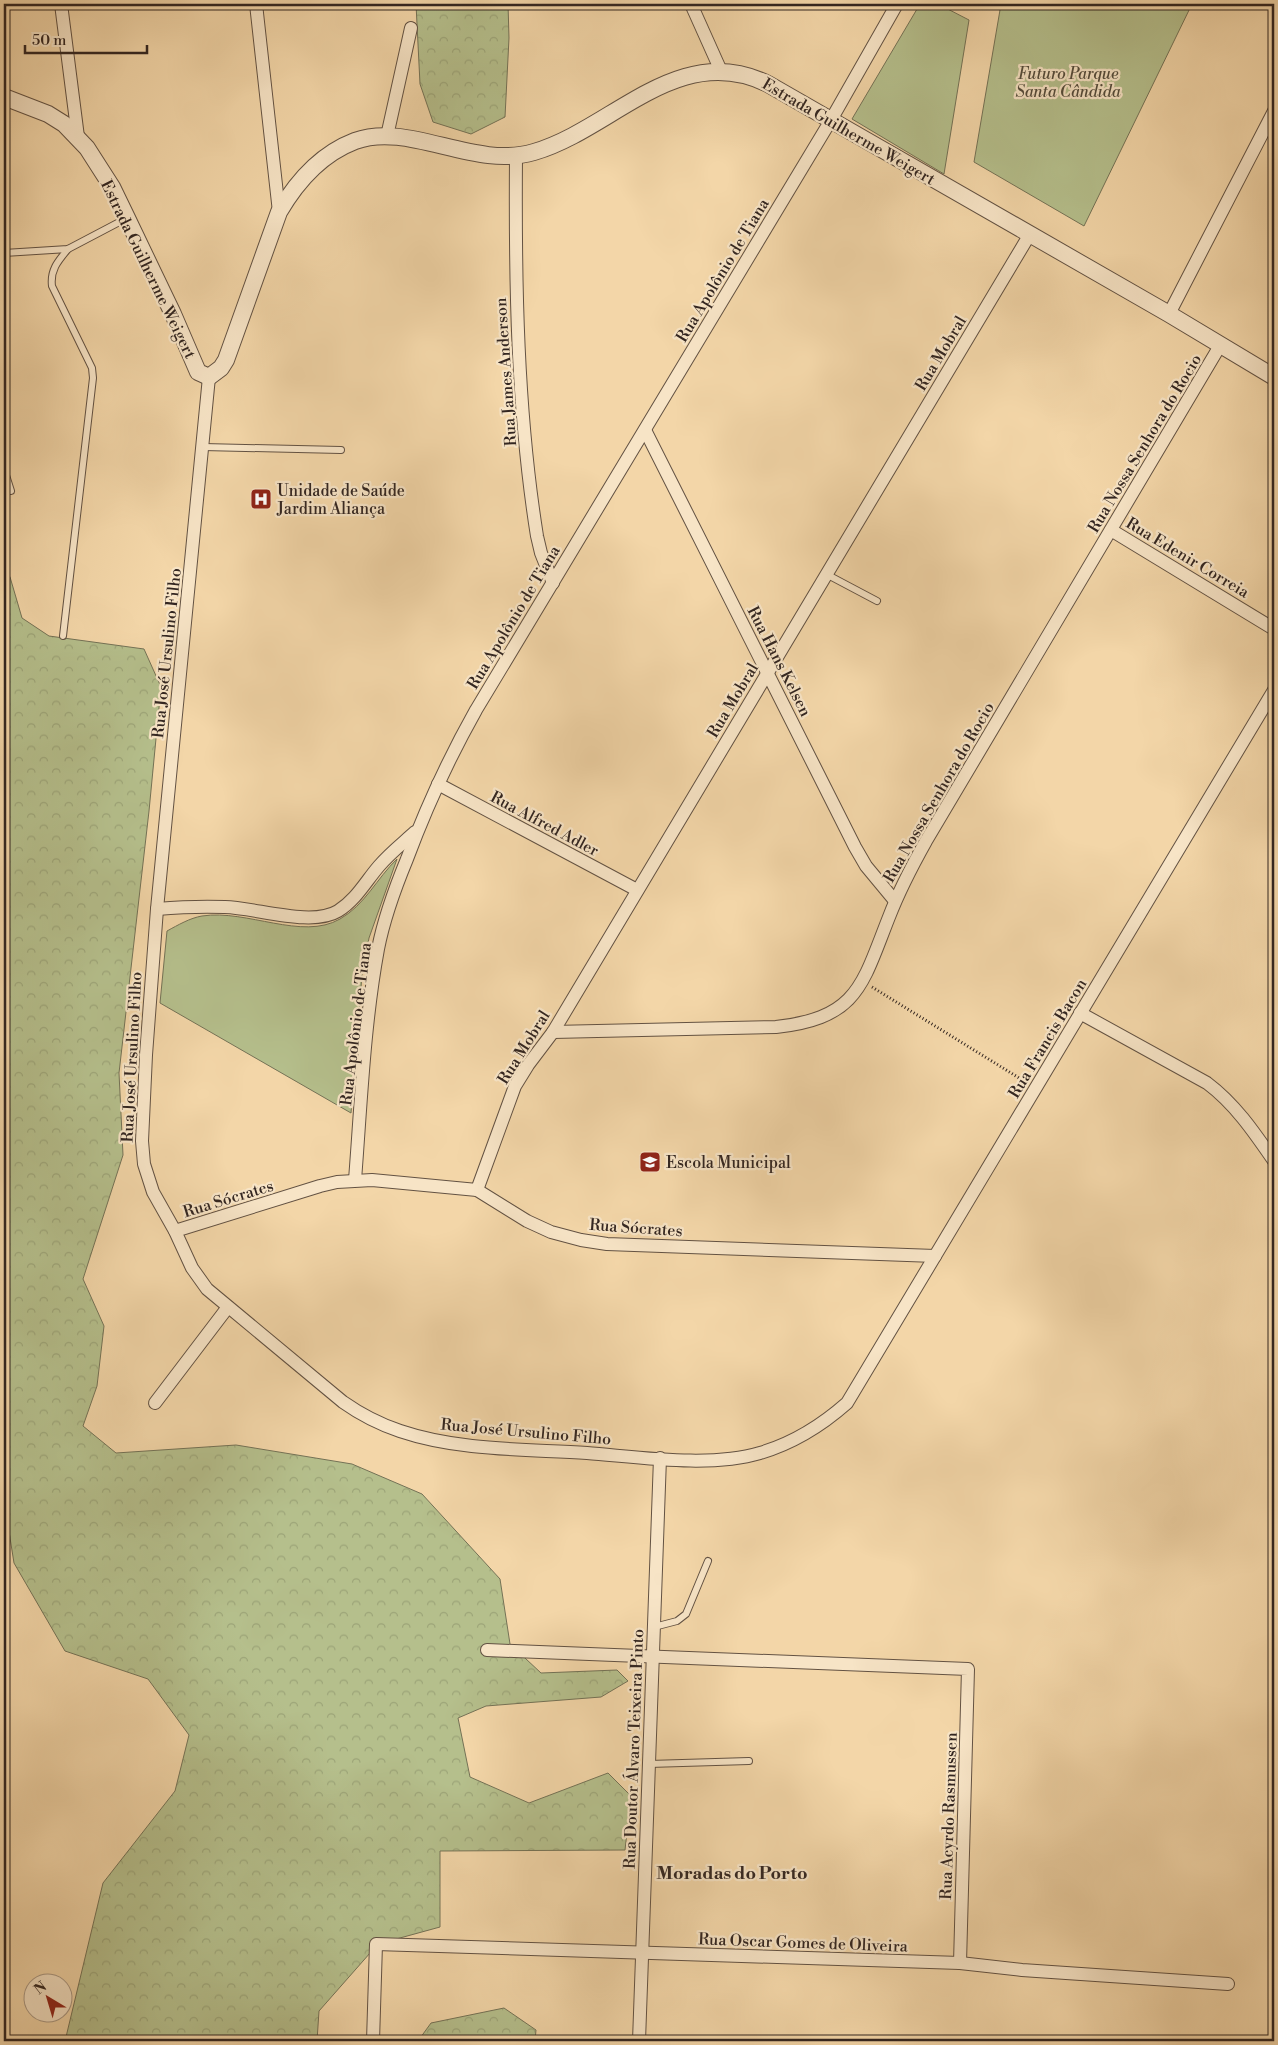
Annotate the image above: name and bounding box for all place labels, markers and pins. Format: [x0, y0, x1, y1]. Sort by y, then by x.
place label: Unidade de Saúde Jardim Aliança [276, 481, 405, 519]
hospital icon: Unidade de Saúde Jardim Aliança [249, 487, 273, 511]
school or university icon: Escola Municipal [638, 1150, 662, 1174]
place label: Escola Municipal [666, 1153, 791, 1173]

